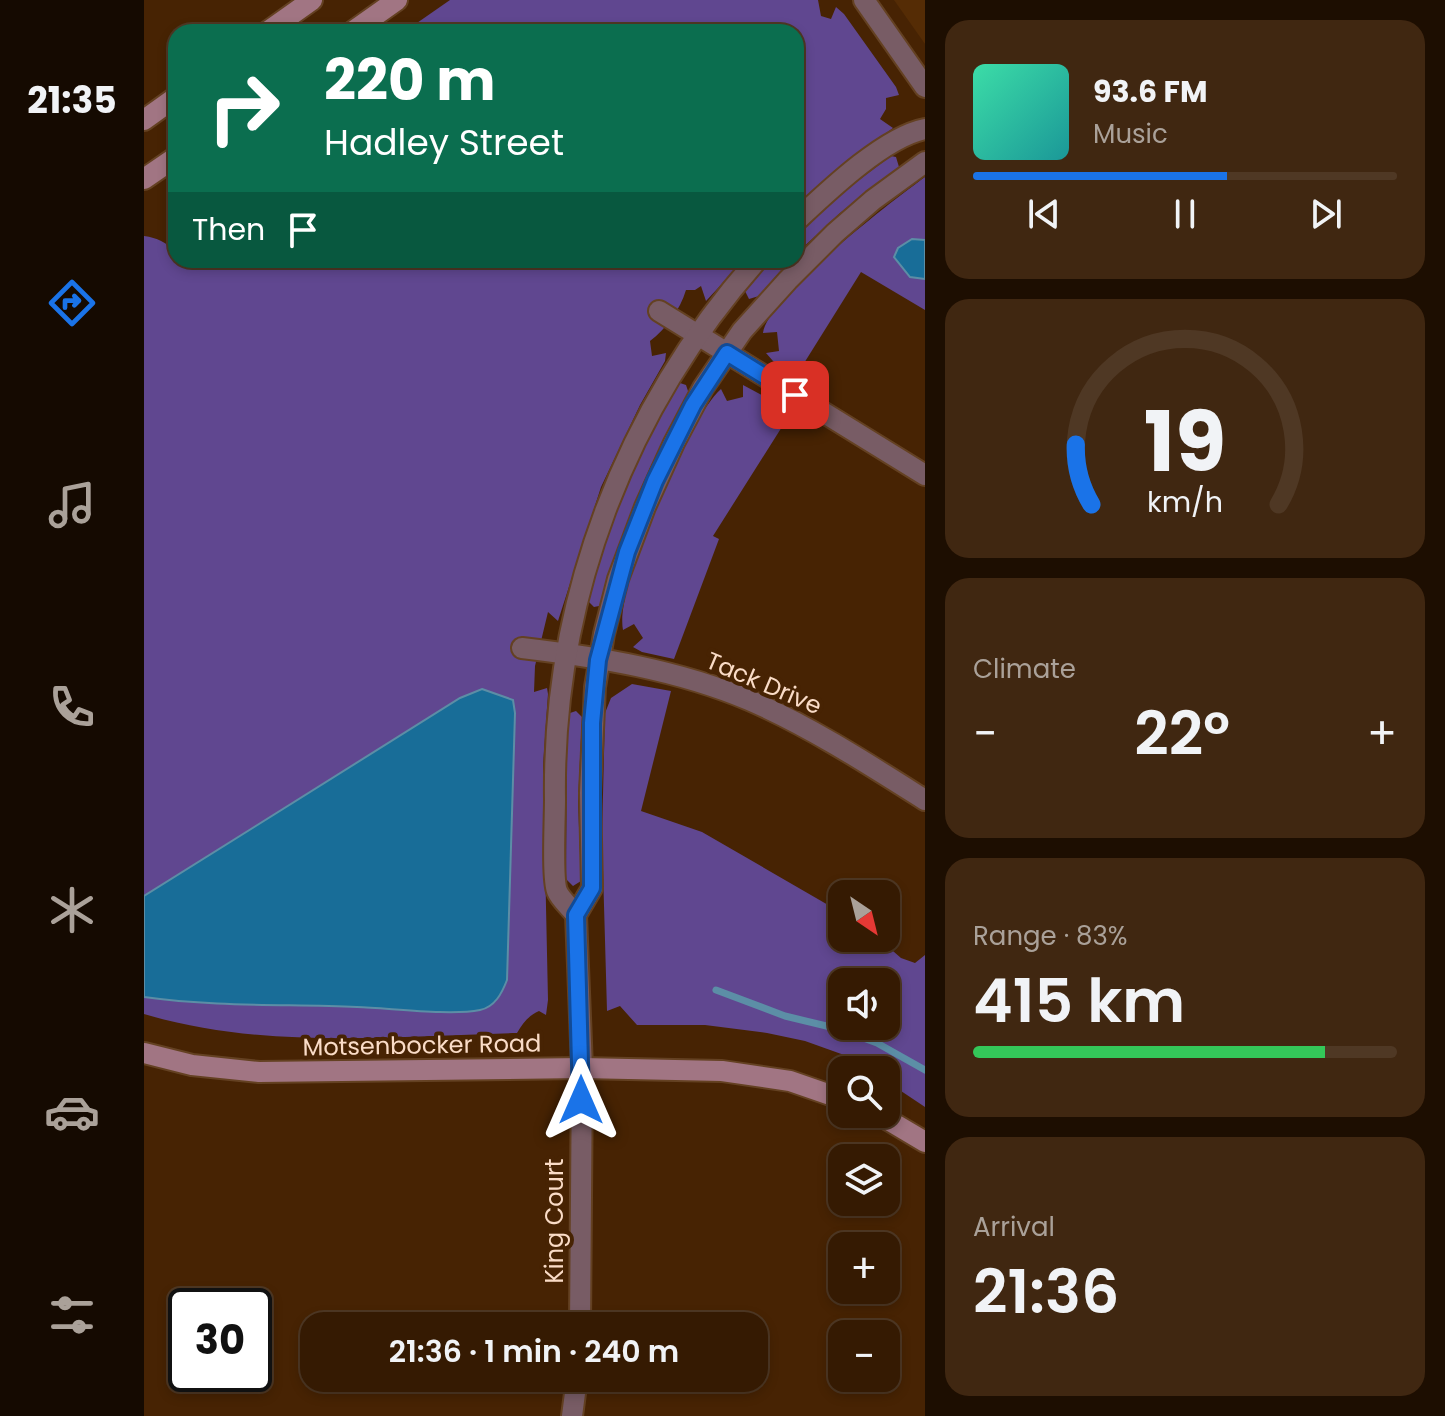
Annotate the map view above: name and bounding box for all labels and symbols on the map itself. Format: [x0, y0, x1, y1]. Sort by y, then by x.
pin [761, 361, 829, 429]
street label: Tack Drive [701, 644, 827, 722]
north arrow [828, 880, 900, 952]
street label: Motsenbocker Road [302, 1026, 542, 1064]
position arrow [539, 1058, 623, 1142]
street label: King Court [538, 1158, 571, 1284]
speed limit sign: 30 [168, 1288, 272, 1392]

